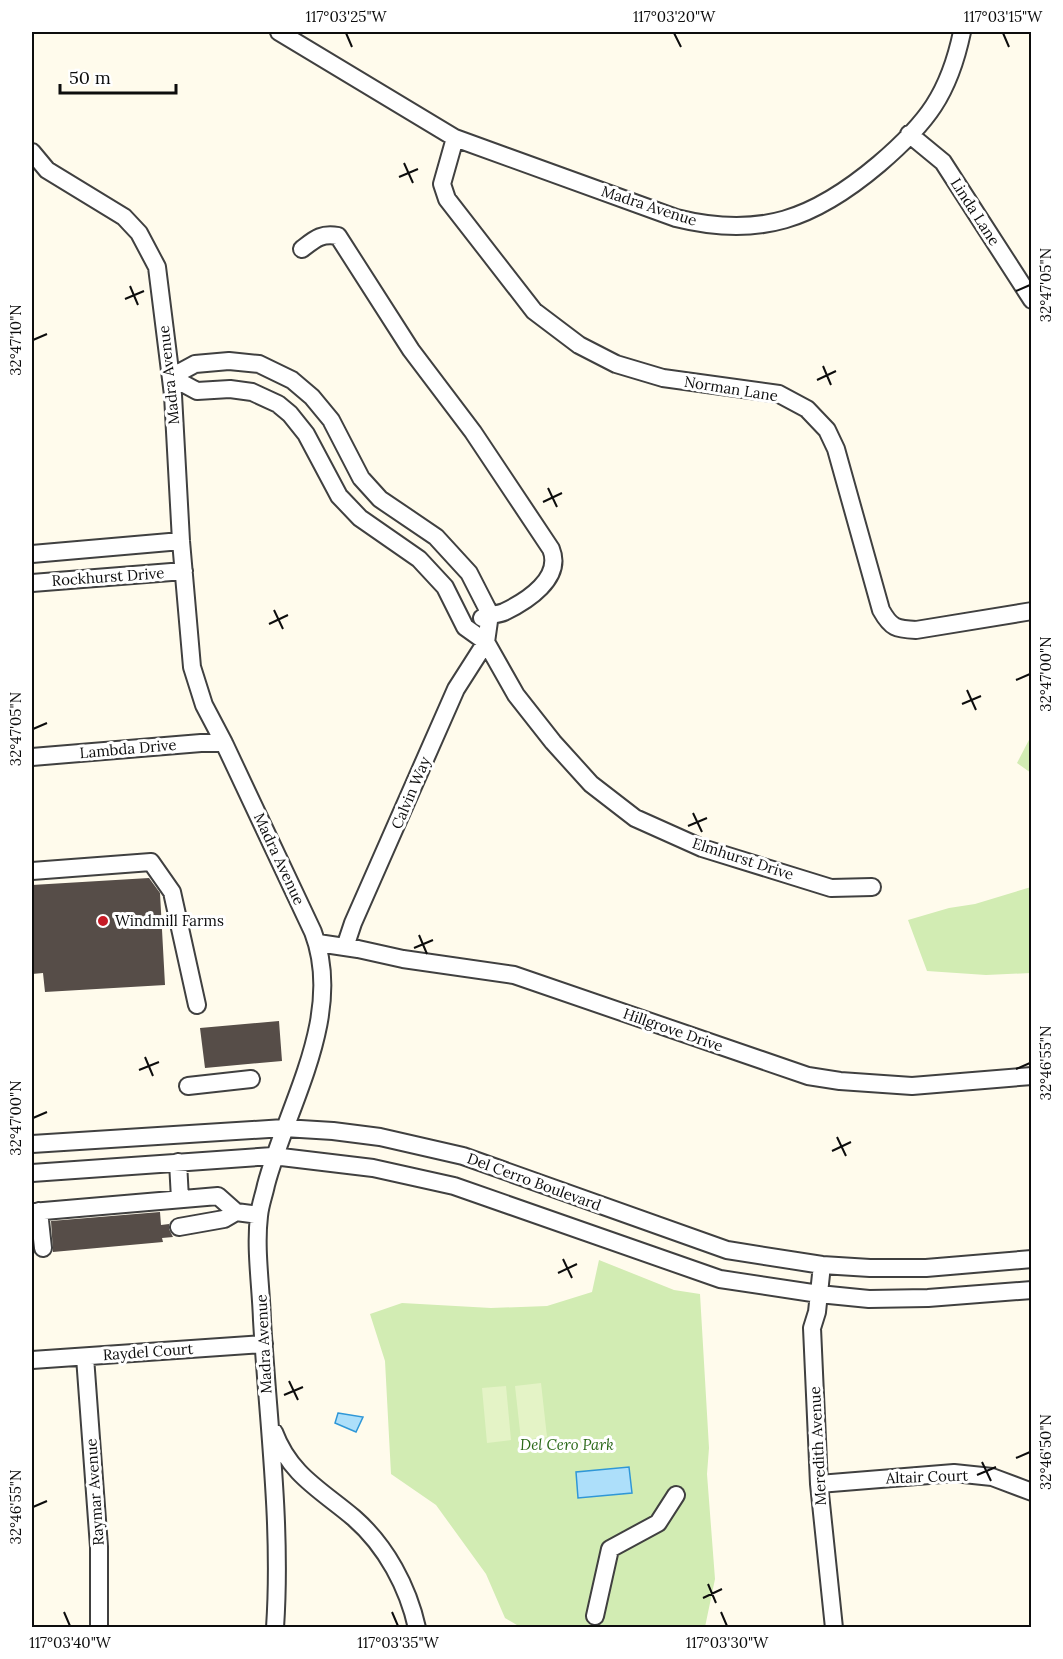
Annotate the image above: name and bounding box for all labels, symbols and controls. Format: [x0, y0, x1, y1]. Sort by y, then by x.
text: 117°03'25"W [305, 7, 388, 26]
text: 117°03'20"W [633, 7, 716, 26]
text: 117°03'15"W [964, 7, 1043, 26]
scale bar [60, 57, 176, 95]
text: 50 m [69, 66, 111, 89]
street label: Linda Lane [947, 174, 1004, 249]
street label: Madra Avenue [599, 181, 699, 230]
text: 32°47'05"N [1036, 248, 1055, 322]
text: 32°47'10"N [6, 304, 25, 376]
street label: Madra Avenue [154, 325, 183, 426]
street label: Norman Lane [683, 372, 779, 405]
street label: Rockhurst Drive [51, 563, 165, 590]
text: 32°47'00"N [1036, 636, 1055, 712]
text: 32°47'05"N [6, 692, 25, 766]
street label: Lambda Drive [79, 735, 177, 762]
street label: Calvin Way [387, 754, 434, 832]
street label: Madra Avenue [250, 810, 309, 908]
street label: Elmhurst Drive [690, 833, 796, 884]
place label: Windmill Farms [115, 911, 224, 930]
marker: Windmill Farms [96, 914, 110, 928]
street label: Hillgrove Drive [621, 1004, 726, 1056]
text: 32°46'55"N [1036, 1026, 1055, 1100]
text: 32°47'00"N [6, 1080, 25, 1156]
street label: Del Cerro Boulevard [465, 1148, 604, 1215]
street label: Madra Avenue [251, 1294, 276, 1394]
street label: Raydel Court [102, 1339, 194, 1364]
street label: Meredith Avenue [805, 1386, 830, 1506]
text: 32°46'50"N [1036, 1414, 1055, 1490]
park label: Del Cero Park [520, 1435, 614, 1454]
street label: Raymar Avenue [81, 1438, 108, 1546]
street label: Altair Court [885, 1466, 969, 1487]
text: 32°46'55"N [6, 1470, 25, 1544]
text: 117°03'40"W [29, 1633, 112, 1652]
text: 117°03'35"W [357, 1633, 440, 1652]
text: 117°03'30"W [686, 1633, 769, 1652]

